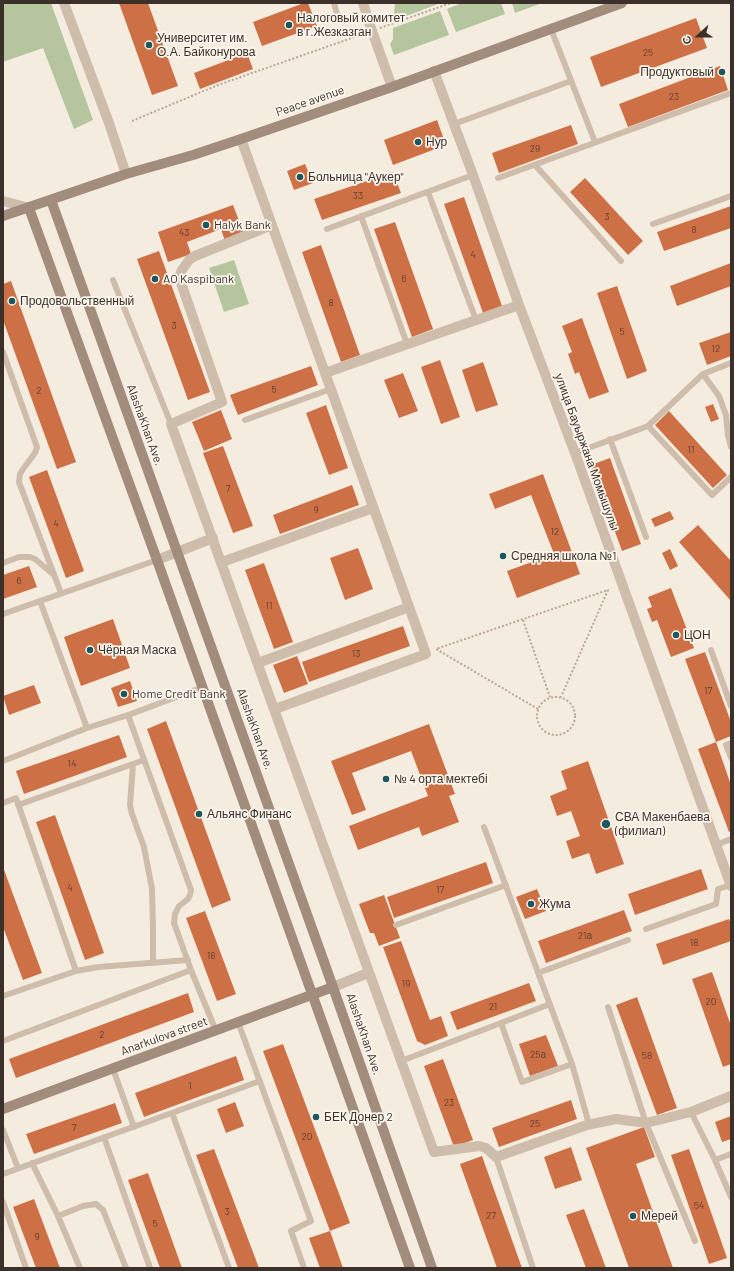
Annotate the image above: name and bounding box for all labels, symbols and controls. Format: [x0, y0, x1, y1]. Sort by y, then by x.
place label: Налоговый комитет в г.Жезказган [297, 11, 405, 39]
north arrow [678, 16, 718, 56]
marker: Налоговый комитет в г.Жезказган [284, 20, 294, 30]
place label: Университет им. О.А. Байконурова [157, 31, 255, 59]
text: С [679, 34, 694, 47]
marker: Университет им. О.А. Байконурова [144, 40, 154, 50]
house number: 25 [643, 47, 653, 59]
place label: Продуктовый [640, 65, 714, 79]
marker: Продуктовый [717, 67, 727, 77]
street label: Peace avenue [274, 83, 346, 119]
house number: 23 [669, 91, 679, 103]
place label: Нур [426, 135, 447, 149]
marker: Нур [413, 137, 423, 147]
house number: 29 [530, 143, 540, 155]
place label: Больница "Аукер" [308, 170, 404, 184]
marker: Больница "Аукер" [295, 172, 305, 182]
house number: 33 [353, 190, 363, 202]
house number: 3 [604, 211, 610, 223]
place label: Halyk Bank [214, 218, 271, 232]
marker: Halyk Bank [201, 220, 211, 230]
house number: 8 [691, 224, 697, 236]
house number: 43 [179, 227, 189, 239]
house number: 4 [470, 249, 476, 261]
place label: AO Kaspibank [163, 272, 234, 286]
house number: 6 [401, 273, 407, 285]
marker: AO Kaspibank [150, 274, 160, 284]
place label: Продовольственный [20, 294, 134, 308]
marker: Продовольственный [7, 296, 17, 306]
house number: 8 [328, 297, 334, 309]
house number: 3 [171, 320, 177, 332]
house number: 5 [619, 326, 625, 338]
house number: 12 [712, 343, 720, 355]
street label: улица Бауыржана Момышулы [552, 371, 622, 533]
street label: AlashaKhan Ave. [124, 382, 166, 468]
house number: 5 [271, 384, 277, 396]
house number: 2 [36, 385, 42, 397]
house number: 11 [687, 444, 695, 456]
house number: 7 [226, 483, 230, 495]
house number: 9 [313, 504, 319, 516]
house number: 4 [53, 518, 59, 530]
house number: 12 [551, 526, 559, 538]
place label: Средняя школа №1 [511, 549, 616, 563]
marker: Средняя школа №1 [498, 551, 508, 561]
house number: 6 [16, 575, 22, 587]
house number: 11 [265, 600, 273, 612]
place label: ЦОН [684, 628, 711, 642]
marker: ЦОН [671, 630, 681, 640]
place label: Чёрная Маска [98, 643, 177, 657]
marker: Чёрная Маска [85, 645, 95, 655]
house number: 13 [352, 648, 360, 660]
house number: 17 [704, 685, 712, 697]
street label: AlashaKhan Ave. [234, 686, 276, 772]
place label: Home Credit Bank [132, 687, 225, 701]
marker: Home Credit Bank [119, 689, 129, 699]
house number: 14 [67, 758, 77, 770]
place label: № 4 орта мектебі [394, 772, 488, 786]
marker: № 4 орта мектебі [381, 774, 391, 784]
place label: Альянс Финанс [207, 807, 292, 821]
marker: Альянс Финанс [194, 809, 204, 819]
place label: СВА Макенбаева (филиал) [615, 810, 710, 838]
marker: СВА Макенбаева (филиал) [600, 818, 612, 830]
house number: 4 [67, 882, 73, 894]
house number: 17 [436, 884, 444, 896]
place label: Жума [539, 897, 571, 911]
marker: Жума [526, 899, 536, 909]
house number: 21а [578, 930, 592, 942]
house number: 18 [690, 937, 698, 949]
house number: 18 [207, 950, 215, 962]
house number: 19 [402, 978, 410, 990]
street label: AlashaKhan Ave. [343, 991, 385, 1077]
house number: 20 [705, 996, 717, 1008]
house number: 21 [489, 1001, 497, 1013]
street label: Anarkulova street [119, 1014, 209, 1058]
house number: 2 [99, 1029, 105, 1041]
house number: 25а [530, 1049, 546, 1061]
house number: 58 [642, 1050, 652, 1062]
house number: 1 [188, 1080, 192, 1092]
house number: 23 [444, 1097, 454, 1109]
place label: БЕК Донер 2 [324, 1110, 393, 1124]
marker: БЕК Донер 2 [311, 1112, 321, 1122]
house number: 25 [530, 1118, 540, 1130]
house number: 7 [72, 1122, 76, 1134]
house number: 20 [301, 1131, 313, 1143]
house number: 54 [694, 1200, 704, 1212]
house number: 3 [224, 1206, 230, 1218]
place label: Мерей [641, 1209, 678, 1223]
house number: 27 [486, 1210, 496, 1222]
marker: Мерей [628, 1211, 638, 1221]
house number: 5 [152, 1218, 158, 1230]
house number: 9 [34, 1231, 40, 1243]

